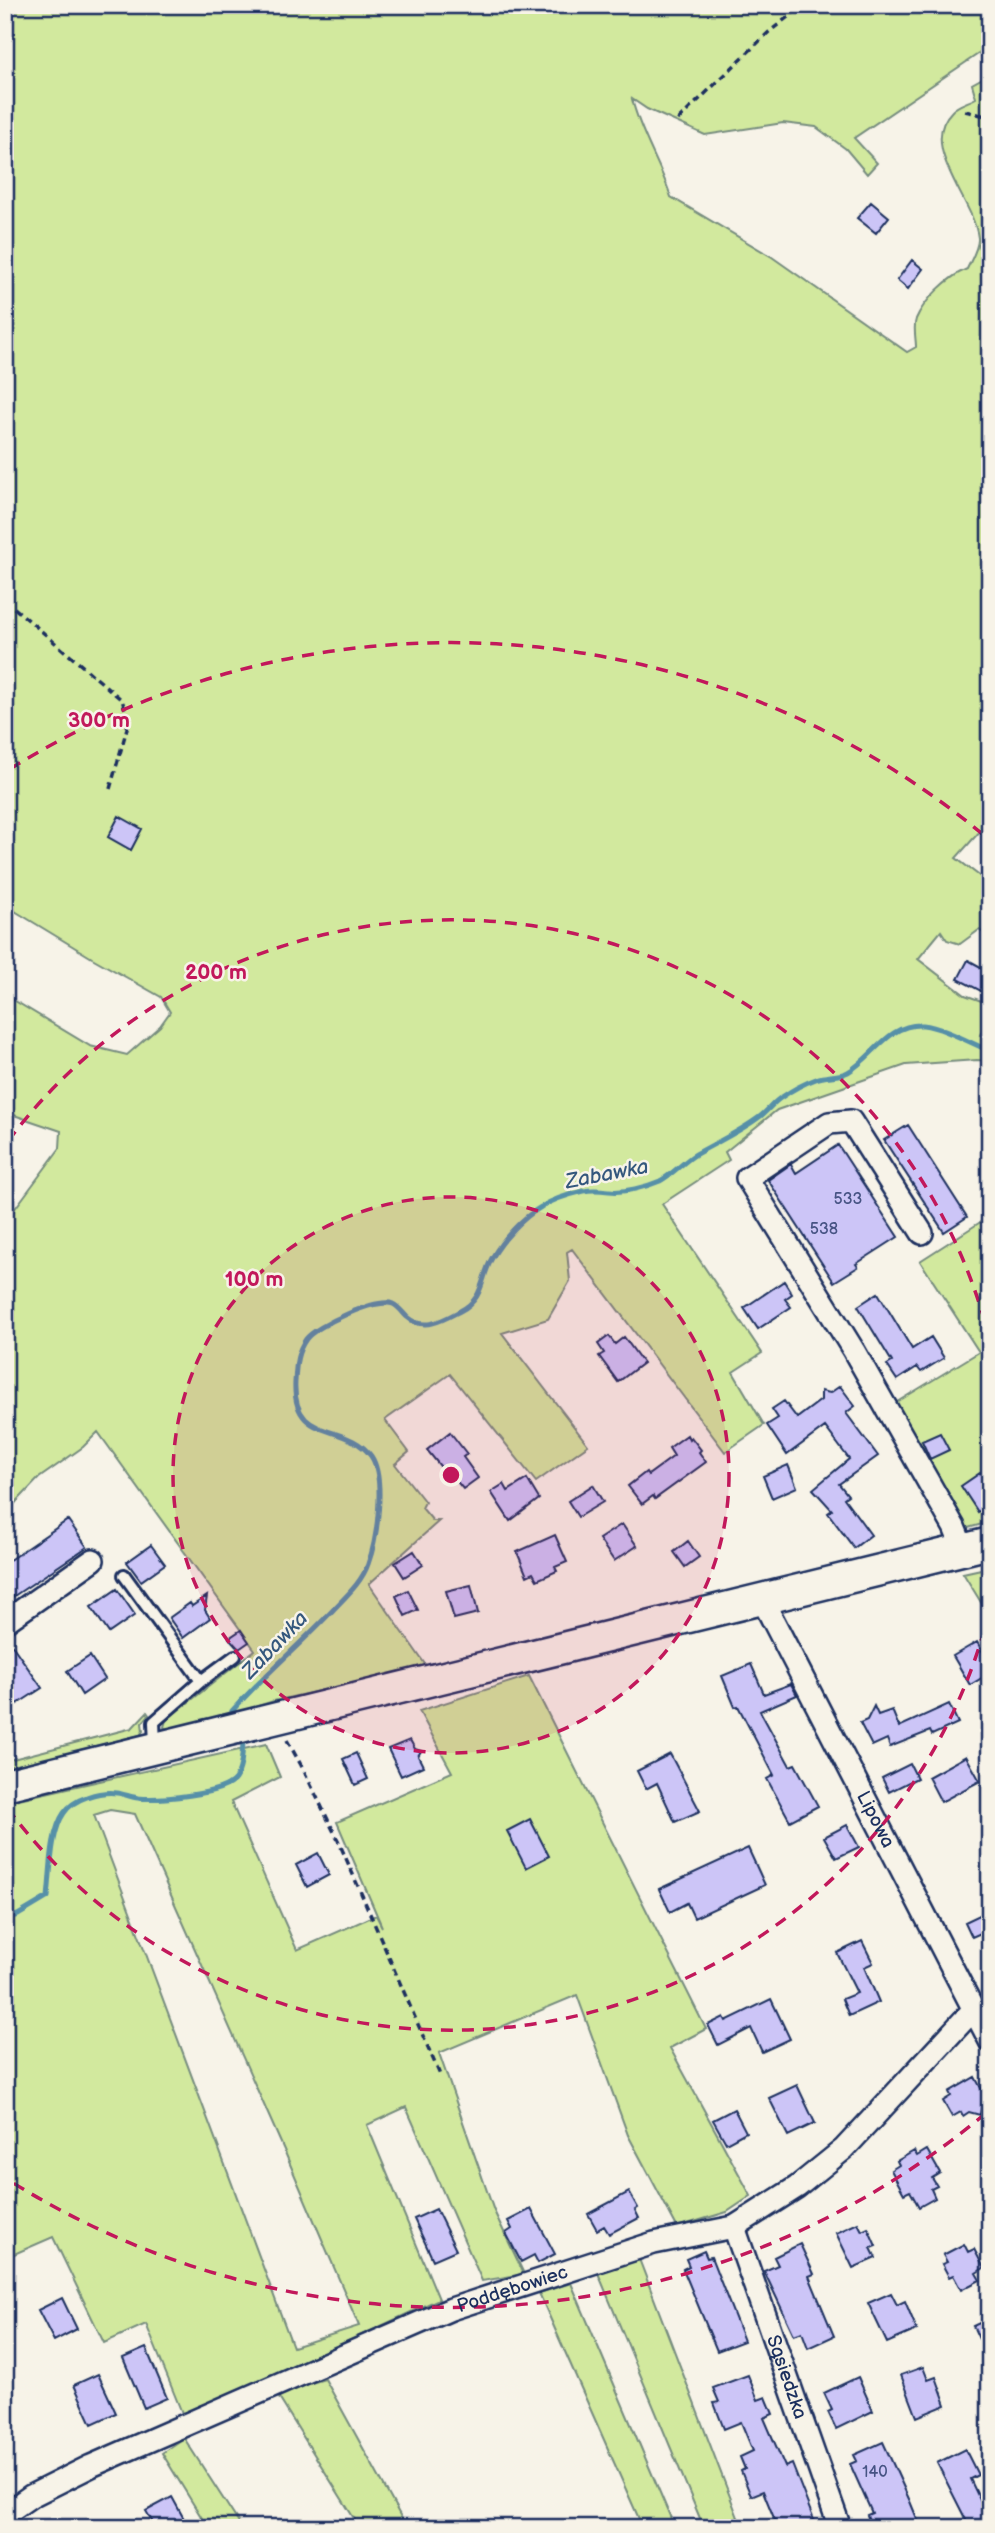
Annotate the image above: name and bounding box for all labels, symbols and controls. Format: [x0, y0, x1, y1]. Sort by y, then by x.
text: 300 m [68, 708, 130, 733]
text: 200 m [185, 960, 247, 985]
water label: Zabawka [562, 1154, 651, 1194]
house number: 533 [834, 1190, 863, 1209]
house number: 538 [810, 1220, 838, 1239]
text: 100 m [225, 1267, 283, 1292]
centre of rings [439, 1463, 463, 1487]
water label: Zabawka [236, 1606, 313, 1685]
street label: Lipowa [852, 1787, 900, 1852]
street label: Poddębowiec [454, 2260, 571, 2318]
street label: Sąsiedzka [761, 2332, 812, 2422]
house number: 140 [862, 2463, 888, 2482]

